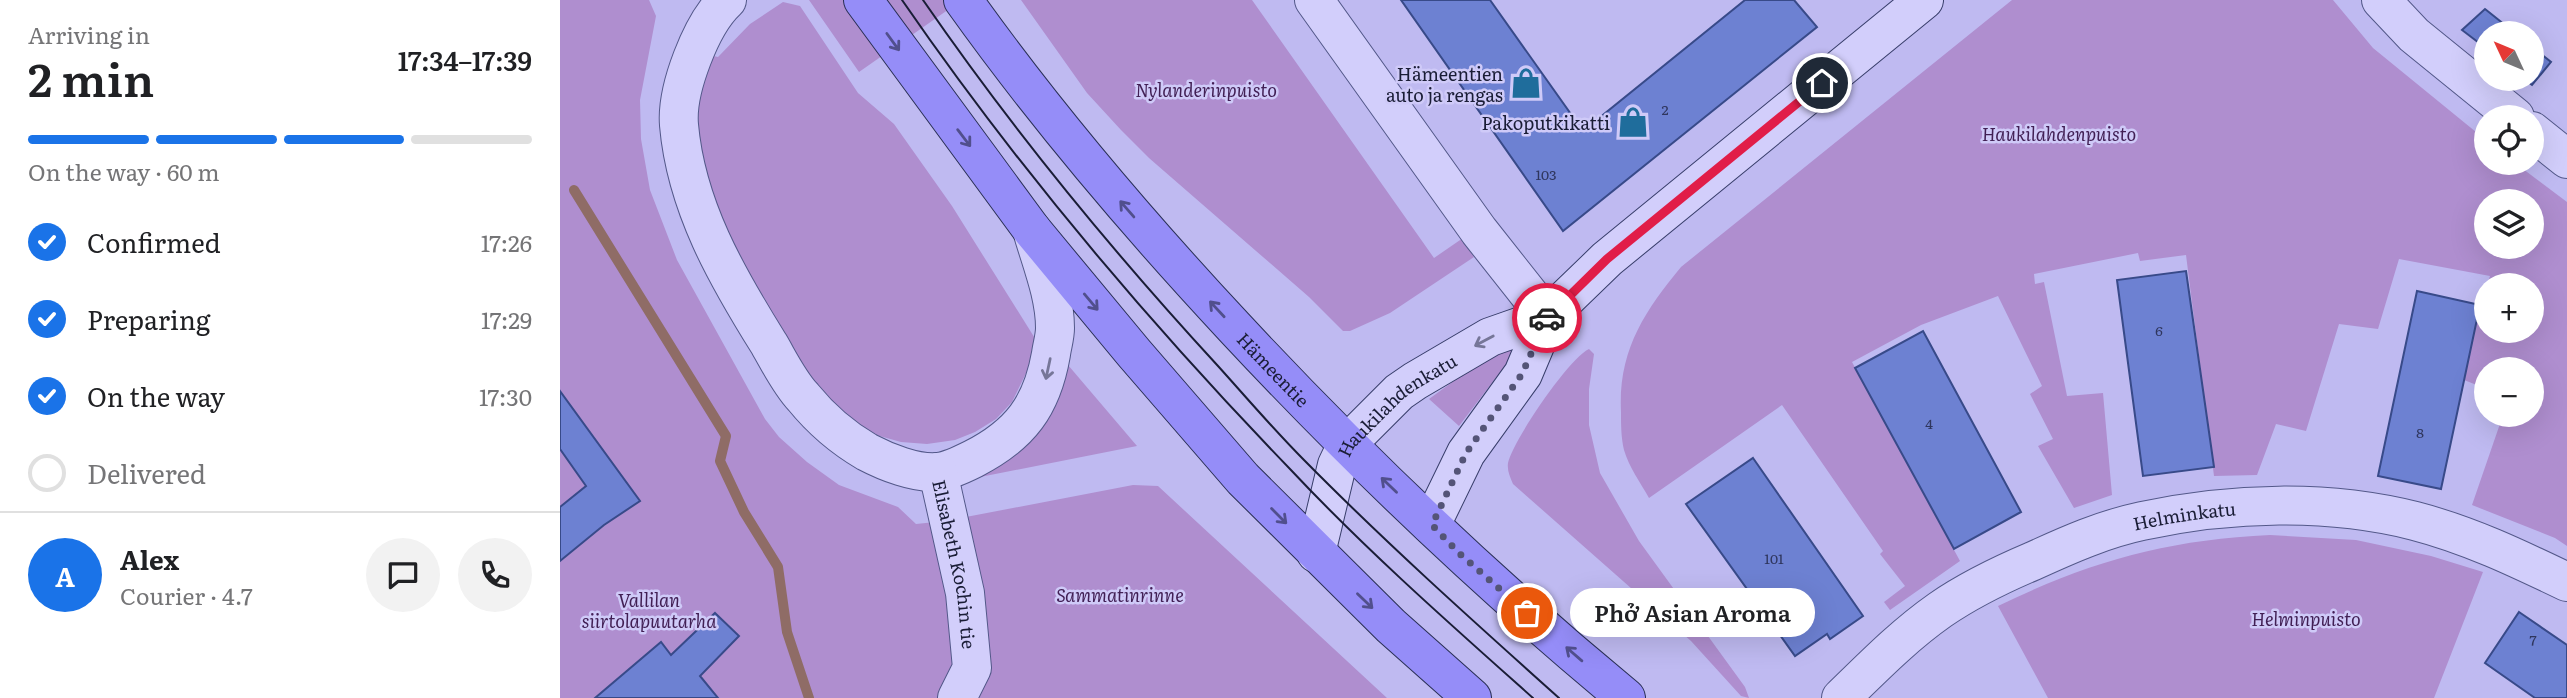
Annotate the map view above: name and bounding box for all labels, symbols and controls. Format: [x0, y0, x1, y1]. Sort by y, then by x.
text: Arriving in [28, 17, 150, 51]
north arrow [2474, 21, 2544, 91]
map controls [2474, 21, 2544, 427]
one-way arrow [885, 32, 900, 51]
text: 17:34–17:39 [398, 40, 532, 79]
text: 2 min [28, 43, 154, 111]
pin [1792, 53, 1852, 113]
place label: Hämeentien auto ja rengas [1386, 60, 1503, 108]
icon: home [1803, 64, 1841, 102]
shop icon: Hämeentien auto ja rengas [1509, 66, 1543, 100]
park label: Nylanderinpuisto [1135, 76, 1277, 103]
house number: 2 [1661, 99, 1669, 119]
shop icon: Pakoputkikatti [1616, 105, 1650, 139]
button: locate [2474, 105, 2544, 175]
place label: Pakoputkikatti [1482, 109, 1610, 136]
park label: Haukilahdenpuisto [1982, 120, 2136, 147]
one-way arrow [957, 128, 971, 147]
text: On the way · 60 m [28, 154, 220, 188]
house number: 103 [1535, 164, 1557, 184]
button: layers [2474, 189, 2544, 259]
one-way arrow [1119, 200, 1135, 218]
text: Confirmed [87, 222, 221, 261]
icon: check [28, 223, 66, 261]
text: 17:26 [481, 225, 532, 259]
button: + [2474, 273, 2544, 343]
courier [1512, 283, 1582, 353]
one-way arrow [1084, 292, 1099, 310]
text: Preparing [87, 299, 210, 338]
icon: car [1528, 299, 1566, 337]
icon: check [28, 300, 66, 338]
one-way arrow [1209, 300, 1225, 318]
text: 17:29 [481, 302, 532, 336]
house number: 6 [2155, 320, 2163, 340]
street label: Hämeentie [1231, 326, 1316, 413]
one-way arrow [1474, 335, 1494, 349]
street label: Haukilahdenkatu [1330, 346, 1461, 461]
one-way arrow [1040, 357, 1053, 379]
button: − [2474, 357, 2544, 427]
text: On the way [87, 376, 225, 415]
icon: check [28, 377, 66, 415]
text: 17:30 [479, 379, 532, 413]
house number: 4 [1925, 413, 1933, 433]
house number: 8 [2416, 422, 2424, 442]
text: Delivered [87, 453, 206, 492]
one-way arrow [1381, 476, 1398, 493]
street label: Elisabeth Kochin tie [927, 477, 984, 650]
street label: Helminkatu [2130, 494, 2237, 536]
one-way arrow [1271, 507, 1288, 524]
button: chat [366, 538, 440, 612]
button: phone [458, 538, 532, 612]
text: Alex [120, 539, 179, 578]
house number: 101 [1764, 548, 1784, 568]
text: A [55, 556, 75, 595]
text: Courier · 4.7 [120, 578, 253, 612]
park label: Sammatinrinne [1056, 581, 1184, 608]
pin [1497, 583, 1557, 643]
park label: Vallilan siirtolapuutarha [582, 586, 717, 634]
callout: Phở Asian Aroma [1569, 588, 1814, 638]
one-way arrow [1356, 592, 1373, 609]
icon: bag [1508, 594, 1546, 632]
text: Phở Asian Aroma [1594, 595, 1791, 629]
park label: Helminpuisto [2251, 605, 2361, 632]
house number: 7 [2529, 629, 2537, 649]
one-way arrow [1565, 646, 1583, 662]

